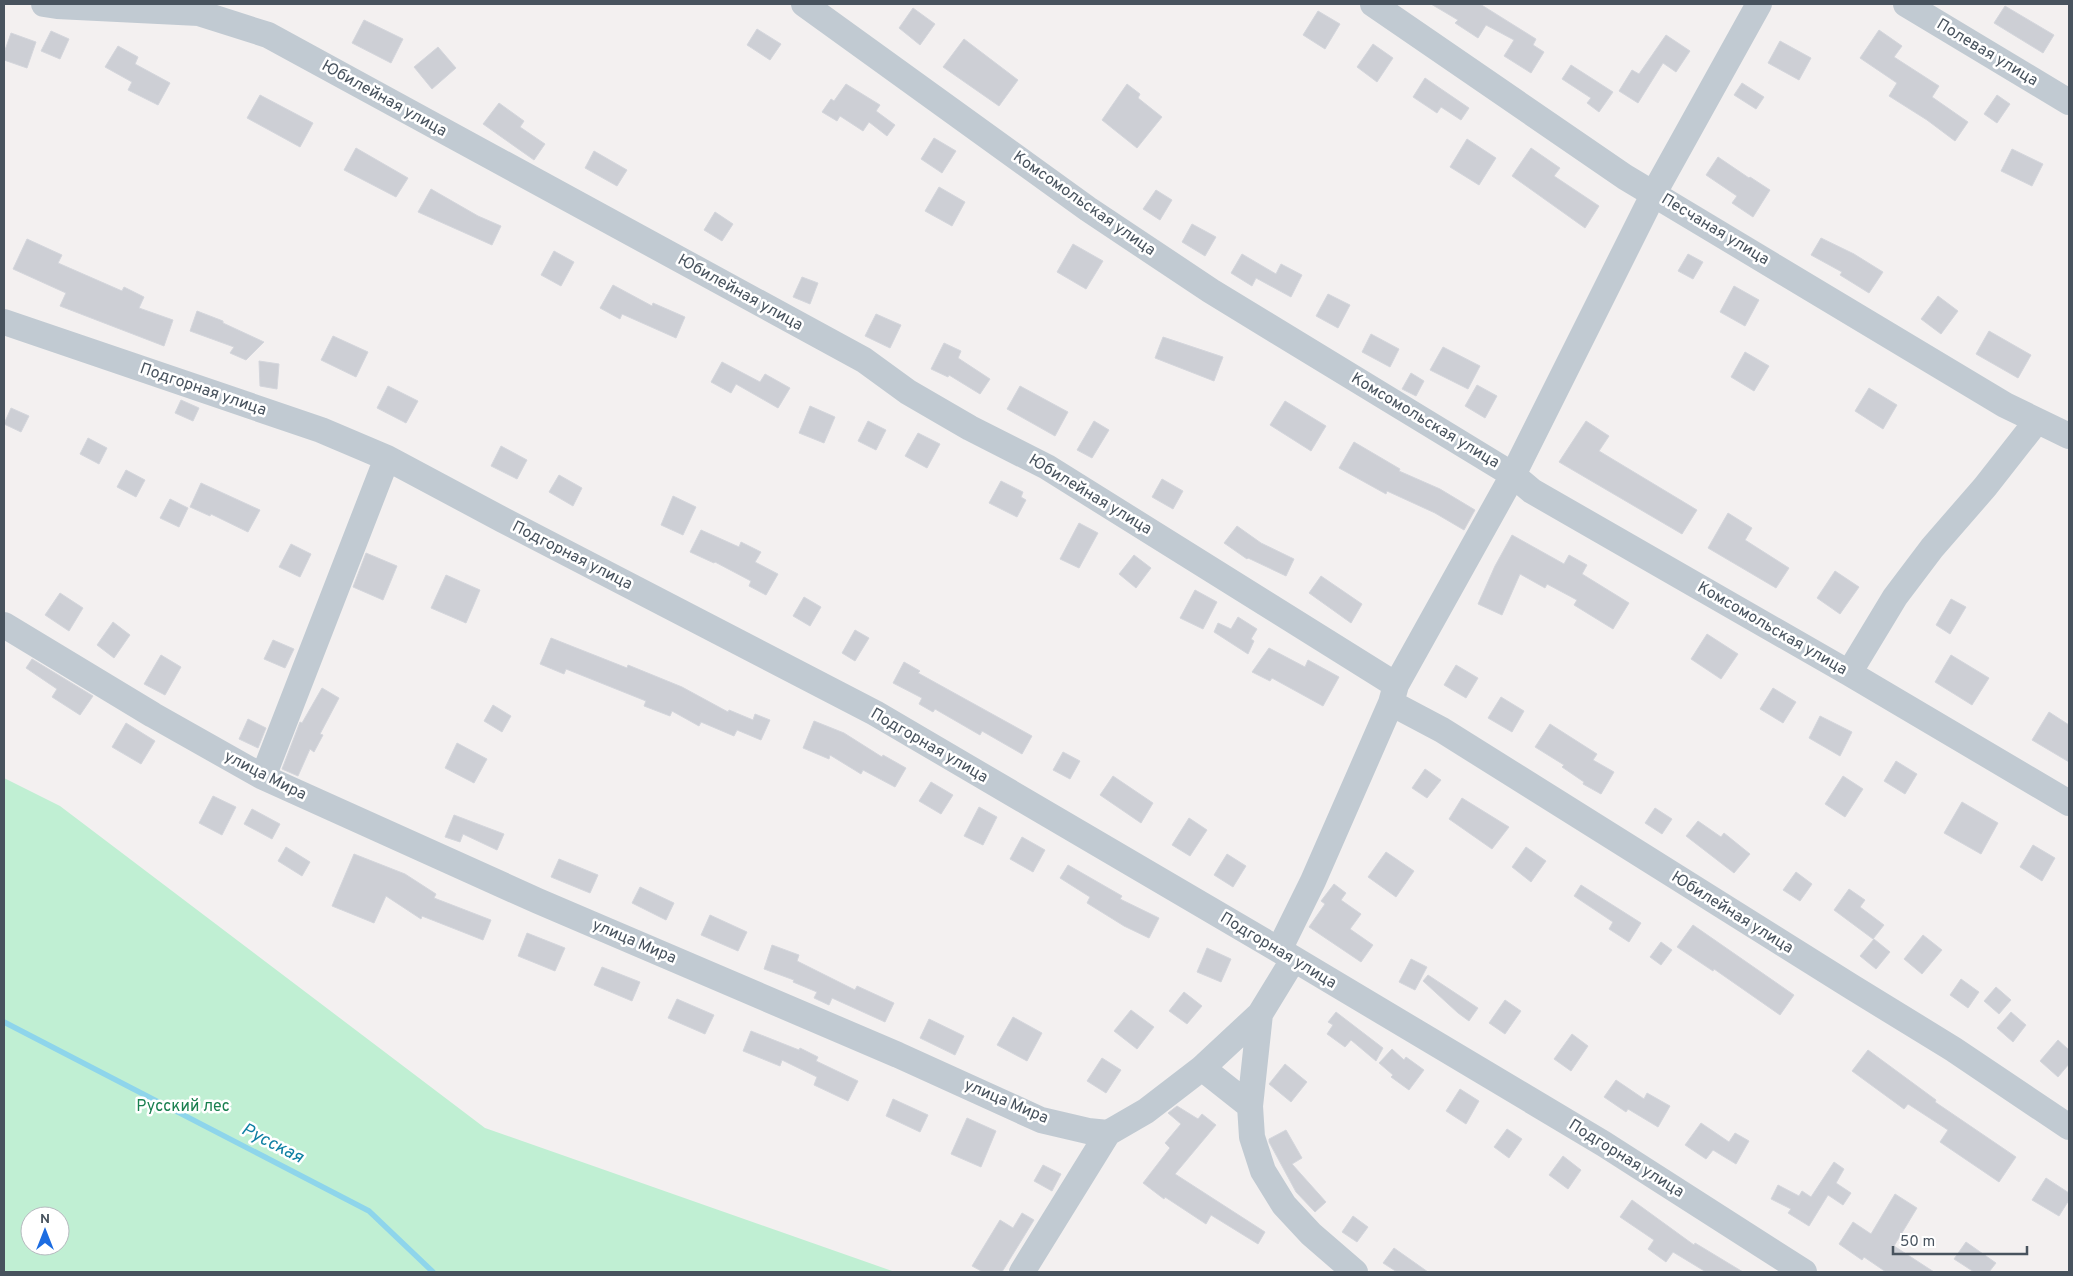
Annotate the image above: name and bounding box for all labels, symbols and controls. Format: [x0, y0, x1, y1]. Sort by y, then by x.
street label: Полевая улица [1933, 15, 2041, 91]
street label: Юбилейная улица [318, 56, 450, 142]
street label: Комсомольская улица [1009, 147, 1159, 261]
street label: Песчаная улица [1657, 190, 1773, 270]
street label: Юбилейная улица [674, 250, 806, 336]
street label: Подгорная улица [137, 359, 269, 421]
street label: Комсомольская улица [1347, 369, 1503, 473]
street label: Юбилейная улица [1025, 450, 1155, 540]
street label: Подгорная улица [508, 517, 636, 595]
street label: Комсомольская улица [1694, 578, 1850, 680]
street label: Подгорная улица [867, 704, 991, 788]
street label: улица Мира [220, 747, 310, 805]
street label: Юбилейная улица [1667, 867, 1797, 959]
street label: Подгорная улица [1216, 908, 1340, 994]
street label: улица Мира [589, 915, 679, 969]
street label: улица Мира [961, 1075, 1051, 1129]
park label: Русский лес [136, 1097, 230, 1117]
street label: Подгорная улица [1565, 1115, 1687, 1203]
water label: Русская [237, 1119, 308, 1170]
north arrow [20, 1206, 70, 1256]
text: N [40, 1211, 50, 1228]
scale bar [1893, 1224, 2027, 1256]
text: 50 m [1900, 1233, 1935, 1252]

